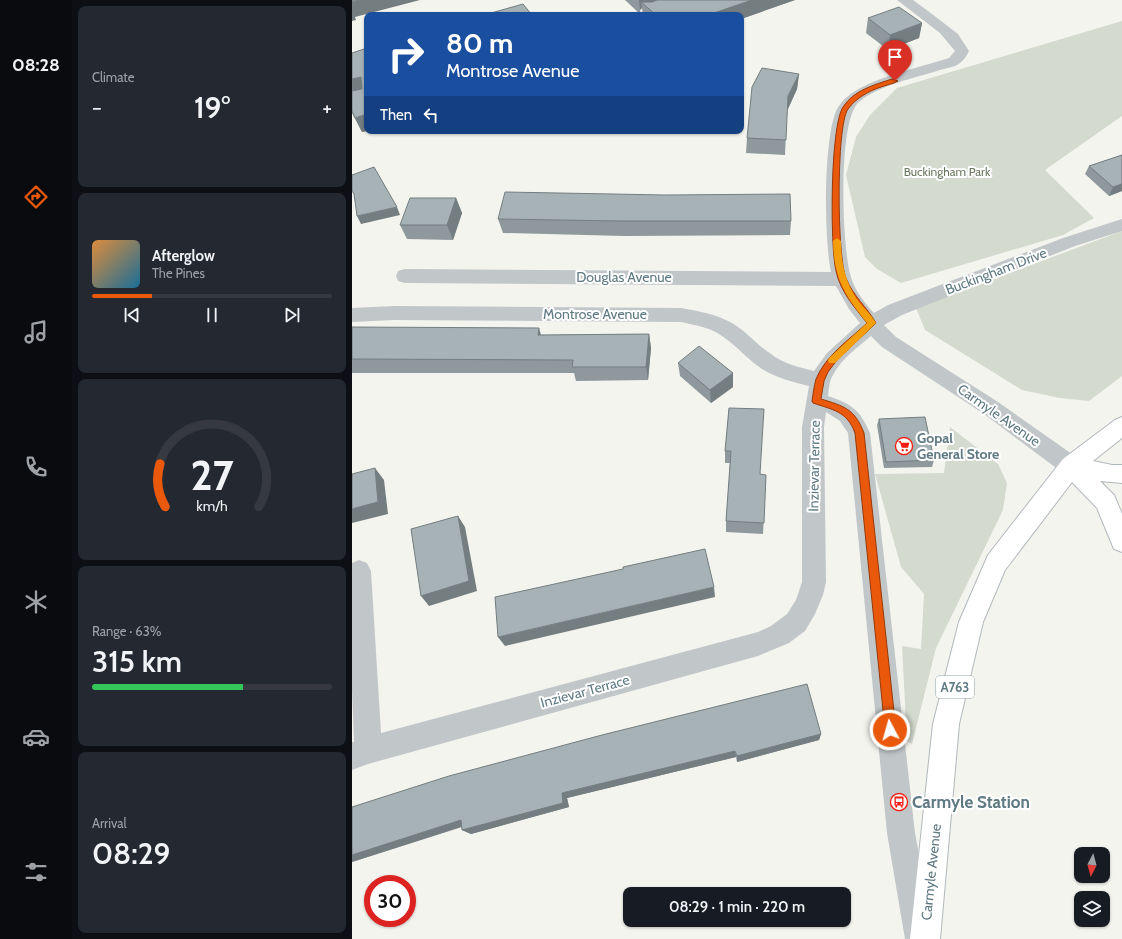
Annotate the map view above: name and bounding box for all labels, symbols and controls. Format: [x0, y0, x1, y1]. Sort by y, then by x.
text: 80 m [446, 26, 513, 60]
icon: right [380, 28, 432, 80]
pin [878, 40, 912, 81]
icon: arrive [884, 46, 906, 68]
text: 08:28 [12, 54, 60, 76]
text: Montrose Avenue [446, 60, 579, 82]
text: Climate [92, 69, 134, 85]
text: 19° [194, 89, 230, 126]
text: − [92, 94, 102, 121]
text: + [322, 94, 332, 121]
icon: left [420, 104, 442, 126]
text: Then [380, 106, 412, 124]
park label: Buckingham Park [904, 164, 991, 179]
icon: directions [22, 183, 50, 211]
street label: Buckingham Drive [943, 243, 1049, 299]
text: Afterglow [152, 247, 215, 265]
text: The Pines [152, 265, 205, 281]
street label: Douglas Avenue [576, 268, 672, 286]
icon: previous [121, 304, 143, 326]
icon: pause [201, 304, 223, 326]
icon: next [281, 304, 303, 326]
street label: Montrose Avenue [543, 305, 647, 323]
icon: music [22, 318, 50, 346]
street label: Carmyle Avenue [954, 380, 1044, 450]
street label: Inzievar Terrace [804, 420, 824, 512]
place label: Gopal General Store [917, 429, 999, 463]
supermarket icon: Gopal General Store [894, 436, 914, 456]
text: 27 [190, 450, 234, 500]
icon: phone [22, 453, 50, 481]
text: km/h [196, 497, 228, 515]
icon: climate [22, 588, 50, 616]
text: Range · 63% [92, 623, 161, 639]
text: 315 km [92, 643, 182, 680]
street label: Inzievar Terrace [538, 670, 632, 712]
road number: A763 [936, 676, 974, 698]
position arrow [869, 709, 911, 751]
icon: car [22, 723, 50, 751]
bus stop icon: Carmyle Station [889, 792, 909, 812]
place label: Carmyle Station [912, 792, 1030, 812]
text: Arrival [92, 815, 127, 831]
street label: Carmyle Avenue [917, 823, 945, 921]
text: 08:29 [92, 835, 170, 872]
north arrow [1074, 847, 1110, 883]
map controls [1074, 847, 1110, 927]
icon: filters [22, 858, 50, 886]
speed limit sign: 30 [364, 875, 416, 927]
button: layers [1074, 891, 1110, 927]
text: 08:29 · 1 min · 220 m [669, 898, 805, 916]

